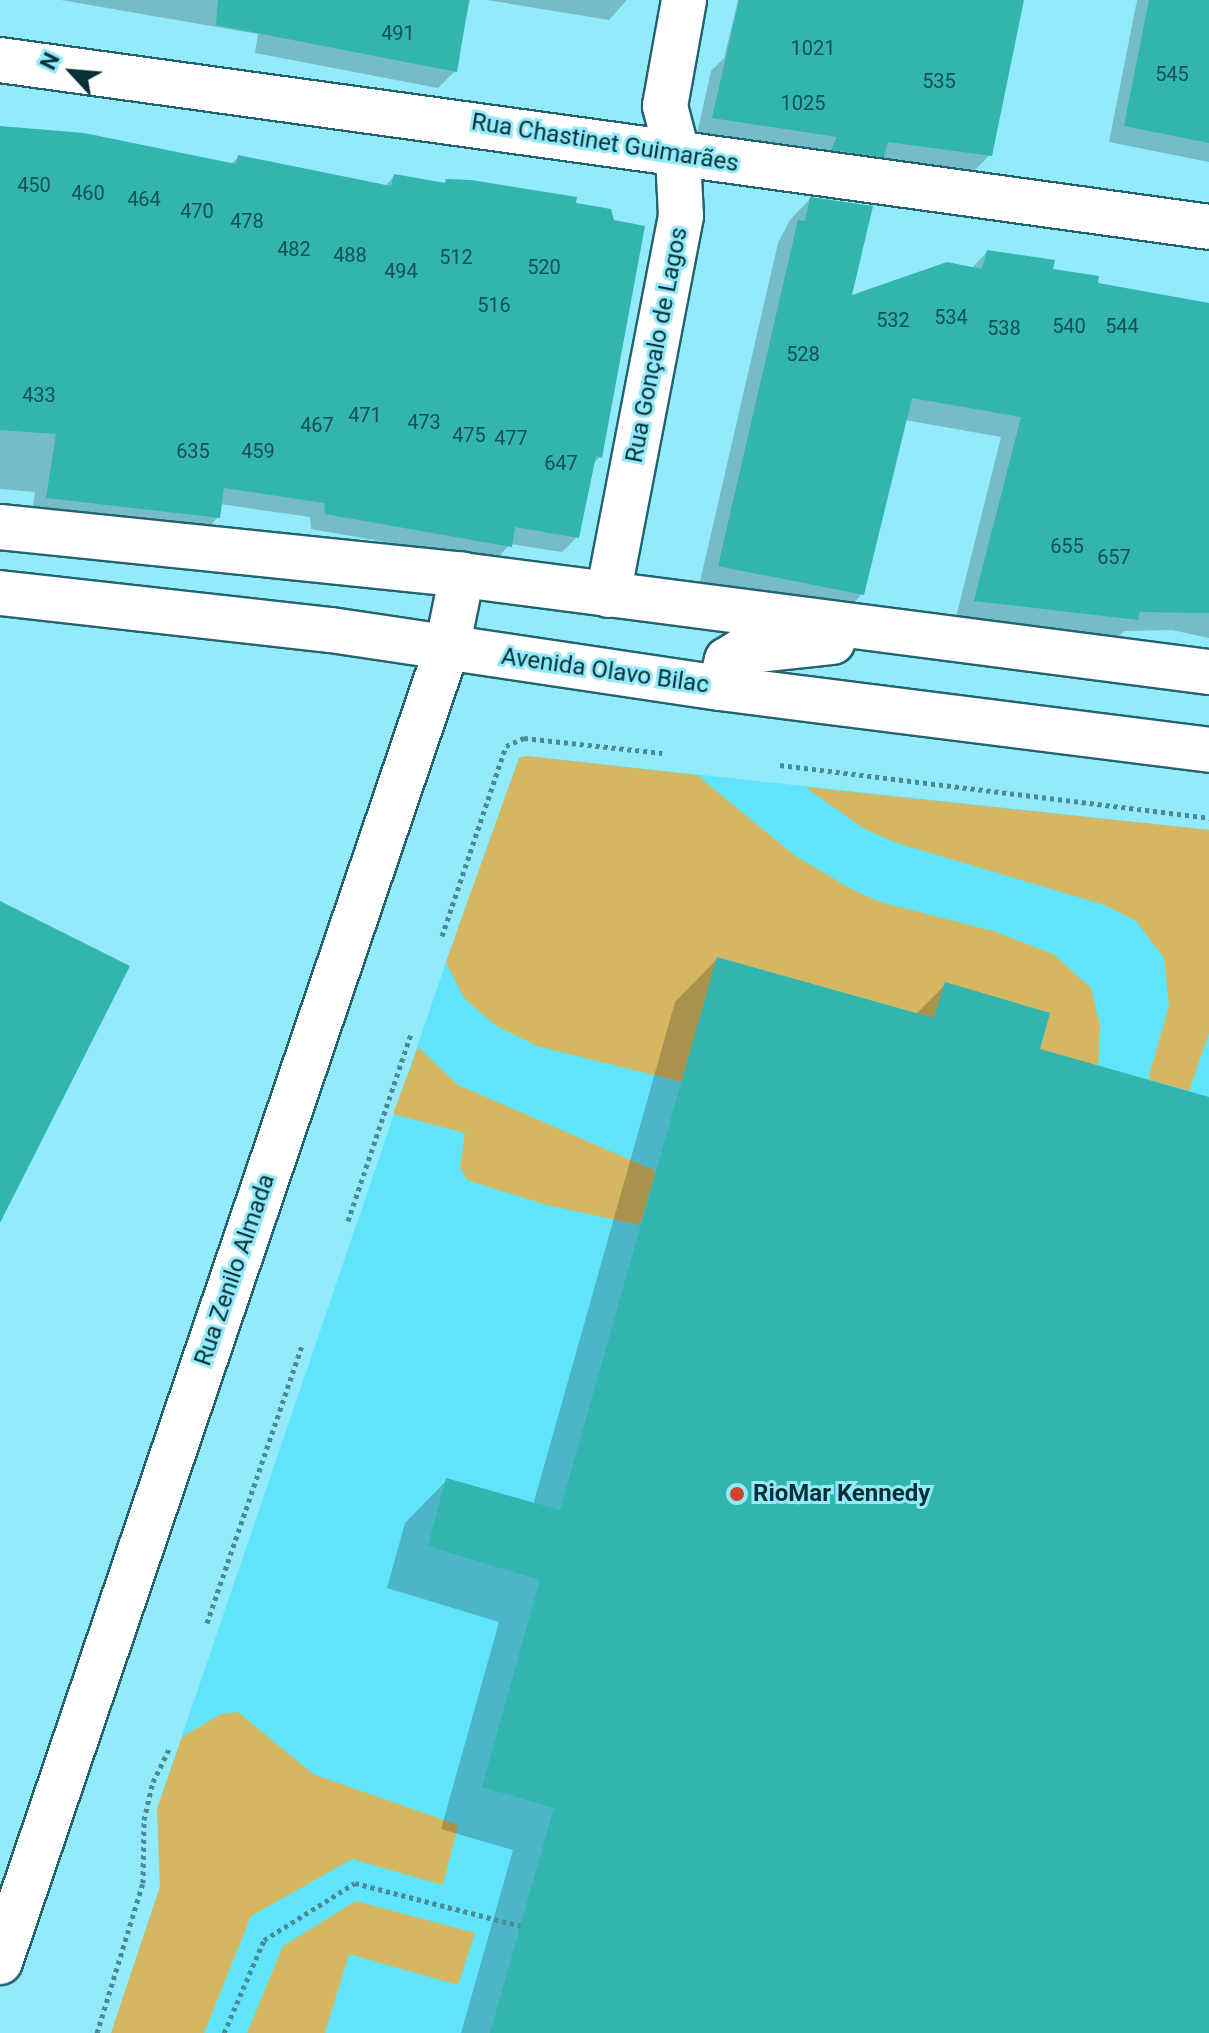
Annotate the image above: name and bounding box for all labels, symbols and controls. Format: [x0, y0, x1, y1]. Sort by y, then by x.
house number: 491 [381, 21, 415, 45]
north arrow [32, 32, 112, 112]
house number: 1021 [791, 36, 835, 60]
text: N [35, 49, 65, 74]
house number: 545 [1155, 62, 1189, 86]
house number: 535 [922, 69, 956, 93]
house number: 1025 [781, 91, 825, 115]
street label: Rua Chastinet Guimarães [469, 108, 741, 178]
house number: 450 [17, 173, 51, 197]
house number: 460 [71, 181, 105, 205]
house number: 464 [127, 187, 161, 211]
house number: 470 [180, 199, 214, 223]
house number: 478 [230, 209, 264, 233]
street label: Rua Gonçalo de Lagos [620, 225, 694, 465]
house number: 482 [277, 237, 311, 261]
house number: 488 [333, 243, 367, 267]
house number: 512 [439, 245, 473, 269]
house number: 520 [527, 255, 561, 279]
house number: 494 [384, 259, 418, 283]
house number: 516 [477, 293, 511, 317]
house number: 534 [934, 305, 968, 329]
house number: 532 [876, 308, 910, 332]
house number: 540 [1052, 314, 1086, 338]
house number: 544 [1105, 314, 1139, 338]
house number: 538 [987, 316, 1021, 340]
house number: 528 [786, 342, 820, 366]
house number: 433 [22, 383, 56, 407]
house number: 471 [348, 403, 382, 427]
house number: 473 [407, 410, 441, 434]
house number: 467 [300, 413, 334, 437]
house number: 475 [452, 423, 486, 447]
house number: 477 [494, 426, 528, 450]
house number: 635 [176, 439, 210, 463]
house number: 459 [241, 439, 275, 463]
house number: 647 [544, 451, 578, 475]
house number: 655 [1050, 534, 1084, 558]
house number: 657 [1097, 545, 1131, 569]
street label: Avenida Olavo Bilac [499, 642, 711, 700]
street label: Rua Zenilo Almada [189, 1170, 281, 1370]
place label: RioMar Kennedy [753, 1480, 930, 1508]
marker: RioMar Kennedy [728, 1485, 746, 1503]

